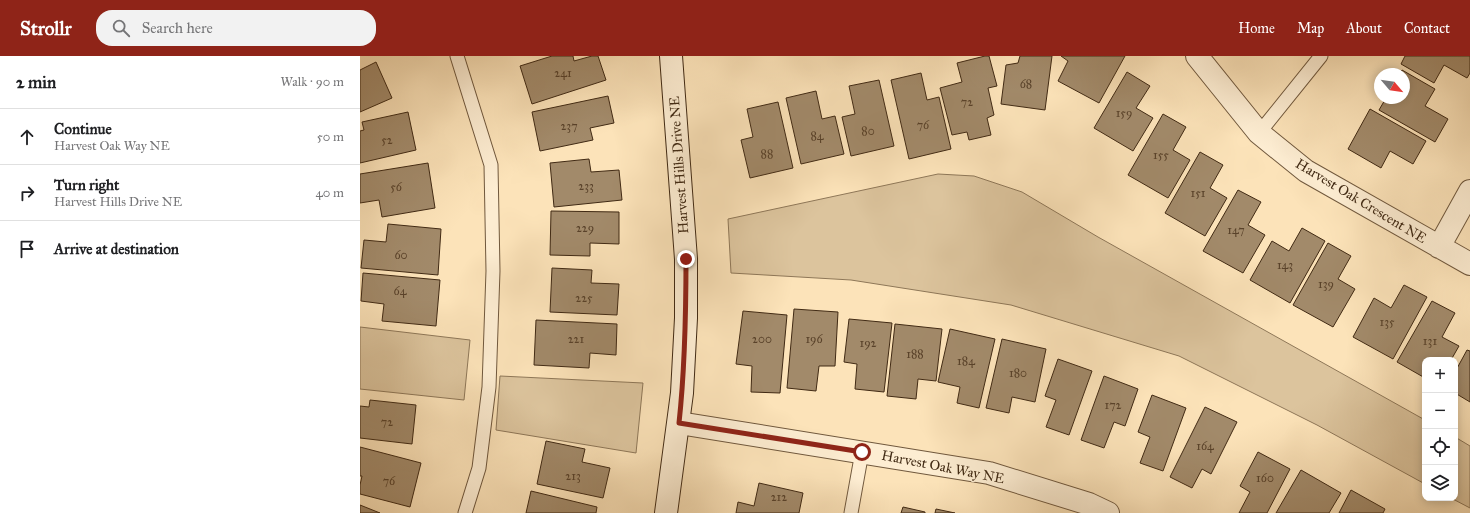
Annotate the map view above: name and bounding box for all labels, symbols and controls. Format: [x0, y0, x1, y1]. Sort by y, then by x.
search box [96, 10, 376, 46]
text: Strollr [20, 17, 72, 40]
icon: search [110, 17, 132, 39]
text: Search here [142, 19, 213, 37]
text: Home [1238, 20, 1275, 37]
text: Map [1297, 20, 1324, 37]
text: About [1346, 20, 1382, 37]
text: Contact [1404, 20, 1450, 37]
house number: 241 [554, 66, 572, 80]
north arrow [1374, 68, 1410, 104]
text: 2 min [16, 72, 56, 93]
text: Walk · 90 m [281, 74, 344, 90]
house number: 68 [1020, 77, 1032, 91]
house number: 72 [961, 95, 973, 109]
street label: Harvest Hills Drive NE [666, 96, 692, 234]
house number: 159 [1116, 106, 1132, 120]
house number: 76 [917, 118, 930, 132]
house number: 237 [560, 119, 578, 133]
text: Continue [54, 120, 112, 138]
house number: 80 [861, 124, 875, 138]
icon: ahead [16, 126, 38, 148]
text: 50 m [317, 129, 344, 145]
house number: 84 [810, 129, 824, 143]
house number: 52 [381, 133, 393, 147]
text: Harvest Oak Way NE [54, 138, 170, 154]
house number: 88 [761, 147, 773, 161]
house number: 155 [1153, 148, 1169, 162]
street label: Harvest Oak Crescent NE [1292, 155, 1430, 247]
text: Turn right [54, 176, 119, 194]
house number: 233 [578, 179, 594, 193]
house number: 56 [390, 180, 403, 194]
icon: right [16, 182, 38, 204]
text: 40 m [315, 185, 344, 201]
house number: 151 [1191, 186, 1206, 200]
text: Harvest Hills Drive NE [54, 194, 182, 210]
house number: 229 [576, 221, 594, 235]
house number: 147 [1227, 223, 1245, 237]
icon: arrive [16, 238, 38, 260]
text: Arrive at destination [54, 240, 179, 258]
house number: 60 [394, 248, 408, 262]
route end [677, 250, 695, 268]
house number: 143 [1277, 258, 1293, 272]
house number: 139 [1318, 277, 1334, 291]
house number: 64 [394, 284, 407, 298]
house number: 225 [575, 291, 593, 305]
house number: 135 [1379, 315, 1395, 329]
house number: 221 [568, 332, 585, 346]
house number: 200 [752, 332, 772, 346]
house number: 196 [805, 332, 823, 346]
house number: 131 [1423, 334, 1437, 348]
house number: 192 [859, 336, 877, 350]
house number: 188 [906, 347, 924, 361]
house number: 184 [957, 354, 975, 368]
map controls [1422, 357, 1458, 501]
button: + [1422, 357, 1458, 393]
house number: 180 [1009, 366, 1027, 380]
button: − [1422, 393, 1458, 429]
house number: 172 [1104, 398, 1122, 412]
house number: 72 [381, 415, 393, 429]
button: locate [1422, 429, 1458, 465]
house number: 164 [1196, 439, 1214, 453]
route start [853, 443, 871, 461]
street label: Harvest Oak Way NE [880, 447, 1006, 487]
button: layers [1422, 465, 1458, 501]
house number: 213 [565, 469, 581, 483]
house number: 160 [1256, 471, 1274, 485]
house number: 76 [383, 474, 396, 488]
house number: 212 [771, 490, 787, 504]

